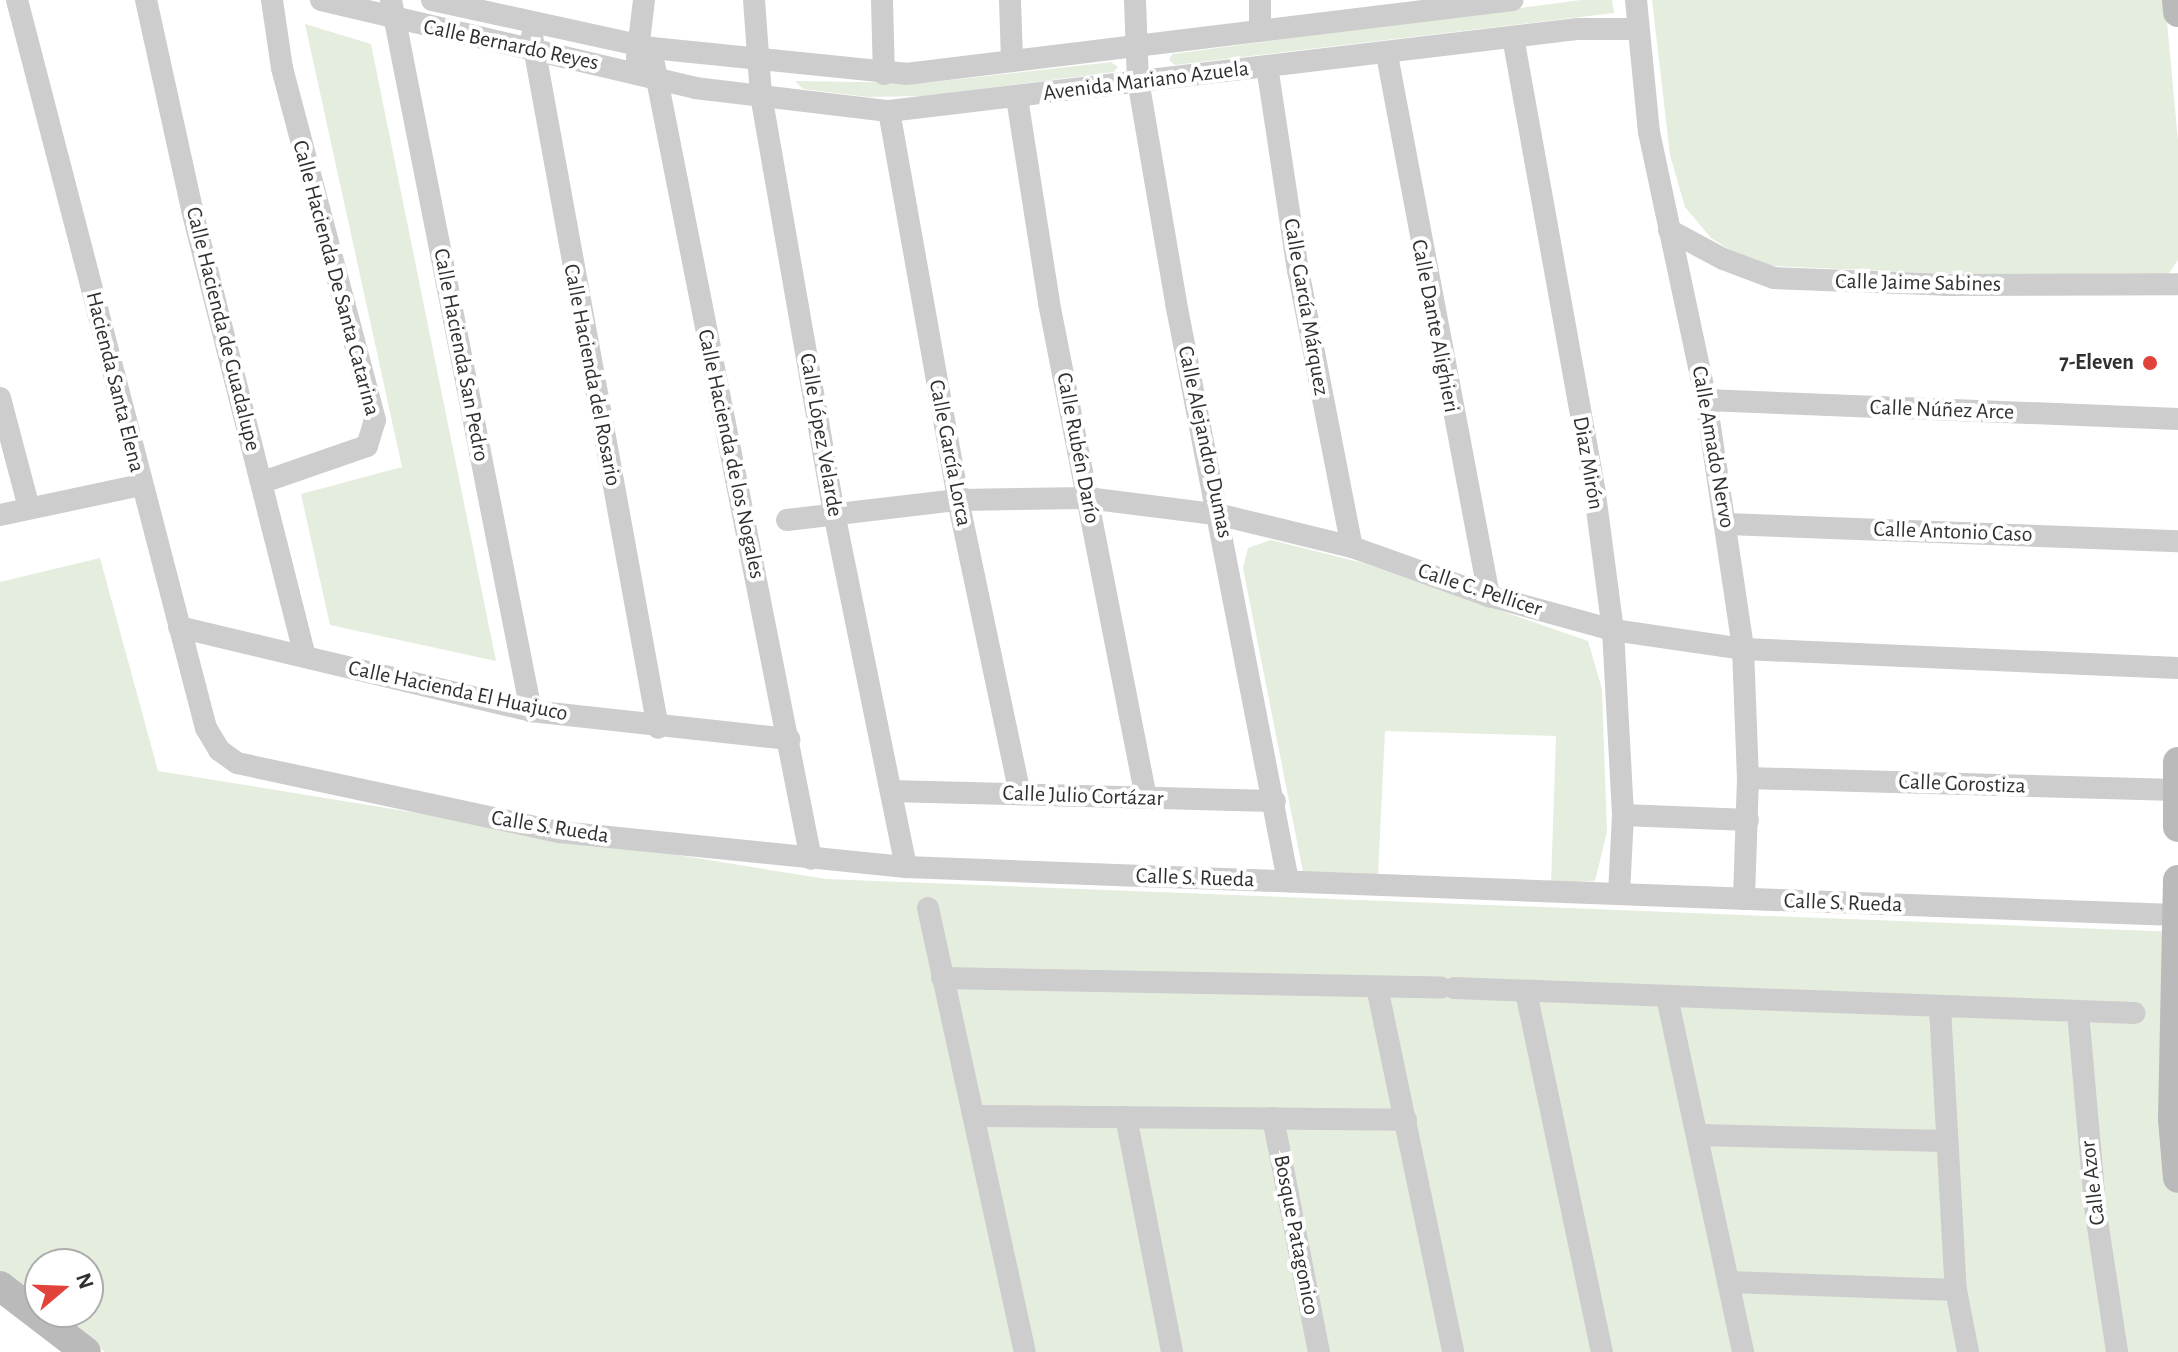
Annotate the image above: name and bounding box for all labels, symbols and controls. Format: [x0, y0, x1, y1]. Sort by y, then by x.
street label: Calle Bernardo Reyes [421, 14, 601, 76]
street label: Avenida Mariano Azuela [1042, 55, 1250, 107]
street label: Calle Hacienda De Santa Catarina [286, 137, 386, 419]
street label: Calle Hacienda de Guadalupe [180, 204, 266, 454]
street label: Calle García Márquez [1277, 216, 1335, 398]
street label: Calle Dante Alighieri [1405, 237, 1465, 415]
street label: Calle Hacienda San Pedro [427, 246, 495, 464]
street label: Calle Hacienda del Rosario [558, 262, 626, 488]
street label: Calle Jaime Sabines [1835, 268, 2001, 298]
street label: Hacienda Santa Elena [80, 289, 150, 475]
street label: Calle Hacienda de los Nogales [692, 327, 770, 581]
street label: Calle Alejandro Dumas [1172, 344, 1238, 540]
place label: 7-Eleven [2059, 350, 2134, 376]
street label: Calle López Velarde [794, 351, 848, 519]
marker: 7-Eleven [2141, 354, 2159, 372]
street label: Calle Amado Nervo [1686, 364, 1740, 530]
street label: Calle Rubén Darío [1050, 370, 1106, 526]
street label: Calle García Lorca [923, 377, 977, 529]
street label: Calle Núñez Arce [1869, 394, 2015, 426]
street label: Diaz Mirón [1567, 414, 1609, 512]
street label: Calle Antonio Caso [1873, 516, 2033, 548]
street label: Calle C. Pellicer [1415, 558, 1545, 622]
street label: Calle Hacienda El Huajuco [346, 655, 570, 727]
street label: Calle Gorostiza [1898, 769, 2026, 799]
street label: Calle Julio Cortázar [1002, 780, 1164, 812]
street label: Calle S. Rueda [489, 805, 611, 849]
street label: Calle S. Rueda [1135, 863, 1255, 893]
street label: Calle S. Rueda [1783, 888, 1903, 918]
street label: Calle Azor [2075, 1139, 2111, 1227]
street label: Bosque Patagonico [1268, 1153, 1324, 1317]
north arrow [24, 1248, 104, 1328]
text: N [72, 1270, 98, 1292]

